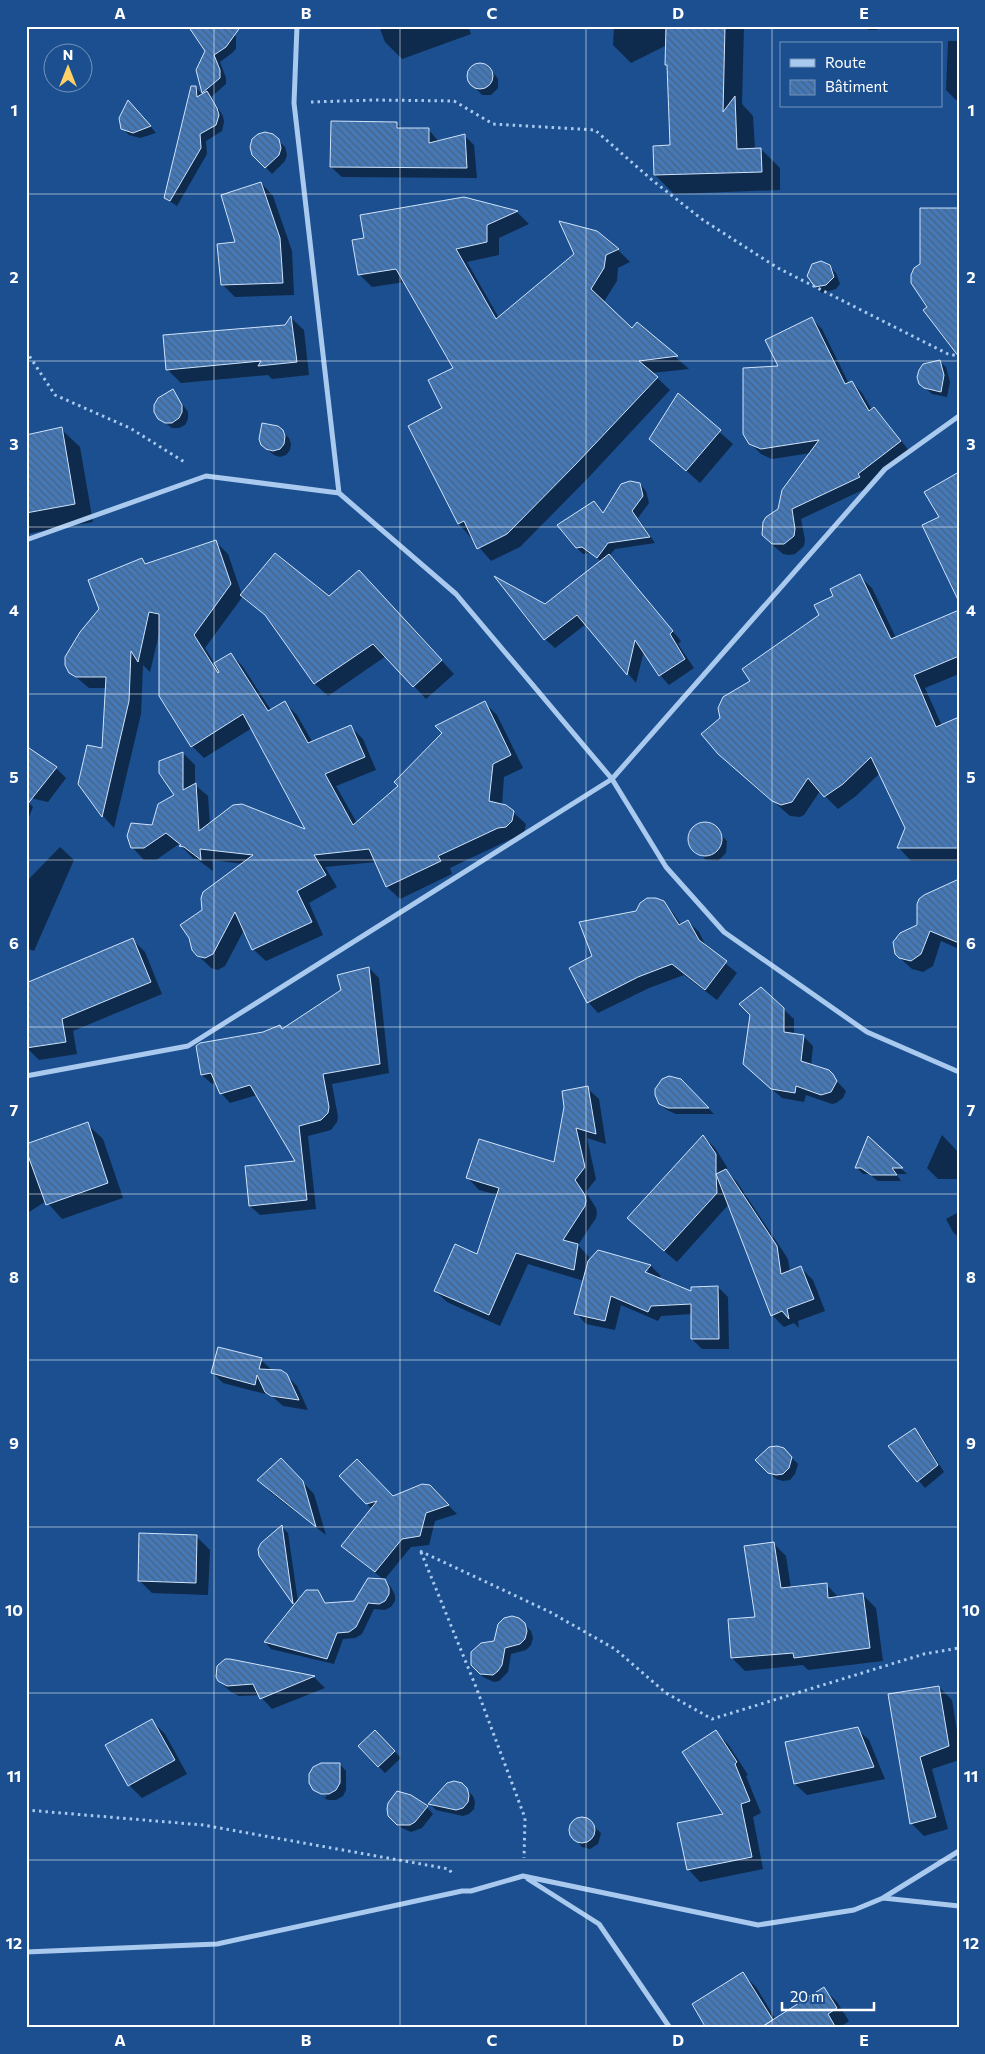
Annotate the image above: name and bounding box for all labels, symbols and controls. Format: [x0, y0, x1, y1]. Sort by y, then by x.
text: A [114, 3, 126, 22]
text: B [301, 3, 312, 22]
text: C [487, 3, 498, 22]
text: D [672, 3, 684, 22]
text: E [859, 3, 869, 22]
north arrow [42, 42, 92, 92]
legend [780, 42, 942, 108]
text: N [63, 46, 73, 63]
text: Route [825, 53, 866, 71]
text: Bâtiment [825, 77, 888, 95]
text: 1 [10, 100, 18, 119]
text: 1 [967, 100, 975, 119]
text: 2 [9, 267, 19, 286]
text: 2 [966, 267, 976, 286]
text: 3 [9, 434, 19, 453]
text: 3 [966, 434, 976, 453]
text: 4 [9, 600, 19, 619]
text: 4 [966, 600, 976, 619]
text: 5 [9, 767, 19, 786]
text: 5 [966, 767, 976, 786]
text: 6 [9, 933, 19, 952]
text: 6 [966, 933, 976, 952]
text: 7 [10, 1100, 19, 1119]
text: 7 [967, 1100, 976, 1119]
text: 8 [9, 1267, 19, 1286]
text: 8 [966, 1267, 976, 1286]
text: 9 [9, 1433, 19, 1452]
text: 9 [966, 1433, 976, 1452]
text: 10 [5, 1600, 23, 1619]
text: 10 [962, 1600, 980, 1619]
text: 11 [7, 1766, 21, 1785]
text: 11 [964, 1766, 978, 1785]
text: 12 [6, 1933, 22, 1952]
text: 12 [963, 1933, 979, 1952]
scale bar [782, 1979, 875, 2011]
text: 20 m [790, 1987, 824, 2005]
text: A [114, 2030, 126, 2049]
text: B [301, 2030, 312, 2049]
text: C [487, 2030, 498, 2049]
text: D [672, 2030, 684, 2049]
text: E [859, 2030, 869, 2049]

